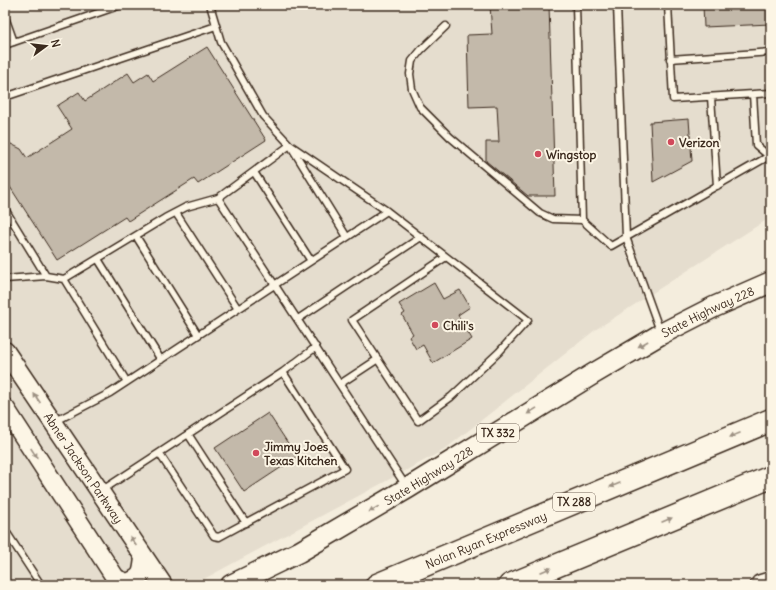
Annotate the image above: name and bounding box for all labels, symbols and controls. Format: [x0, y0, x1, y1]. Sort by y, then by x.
north arrow [26, 26, 66, 66]
text: N [48, 38, 63, 49]
place label: Verizon [679, 135, 719, 150]
marker: Verizon [666, 137, 676, 147]
place label: Wingstop [546, 147, 596, 163]
marker: Wingstop [533, 149, 543, 159]
street label: State Highway 228 [659, 283, 757, 340]
place label: Chili's [443, 318, 474, 333]
marker: Chili's [430, 320, 440, 330]
one-way arrow [637, 341, 649, 348]
one-way arrow [33, 393, 41, 404]
one-way arrow [526, 408, 538, 415]
street label: Abner Jackson Parkway [41, 410, 127, 526]
road number: TX 332 [477, 424, 519, 442]
one-way arrow [728, 433, 740, 439]
place label: Jimmy Joes Texas Kitchen [264, 439, 337, 468]
street label: State Highway 228 [381, 442, 476, 508]
one-way arrow [30, 447, 37, 459]
marker: Jimmy Joes Texas Kitchen [251, 448, 261, 458]
one-way arrow [609, 482, 620, 488]
road number: TX 288 [553, 493, 595, 511]
one-way arrow [368, 505, 380, 512]
street label: Nolan Ryan Expressway [423, 507, 549, 571]
one-way arrow [661, 517, 673, 523]
one-way arrow [129, 536, 137, 546]
one-way arrow [541, 567, 552, 573]

